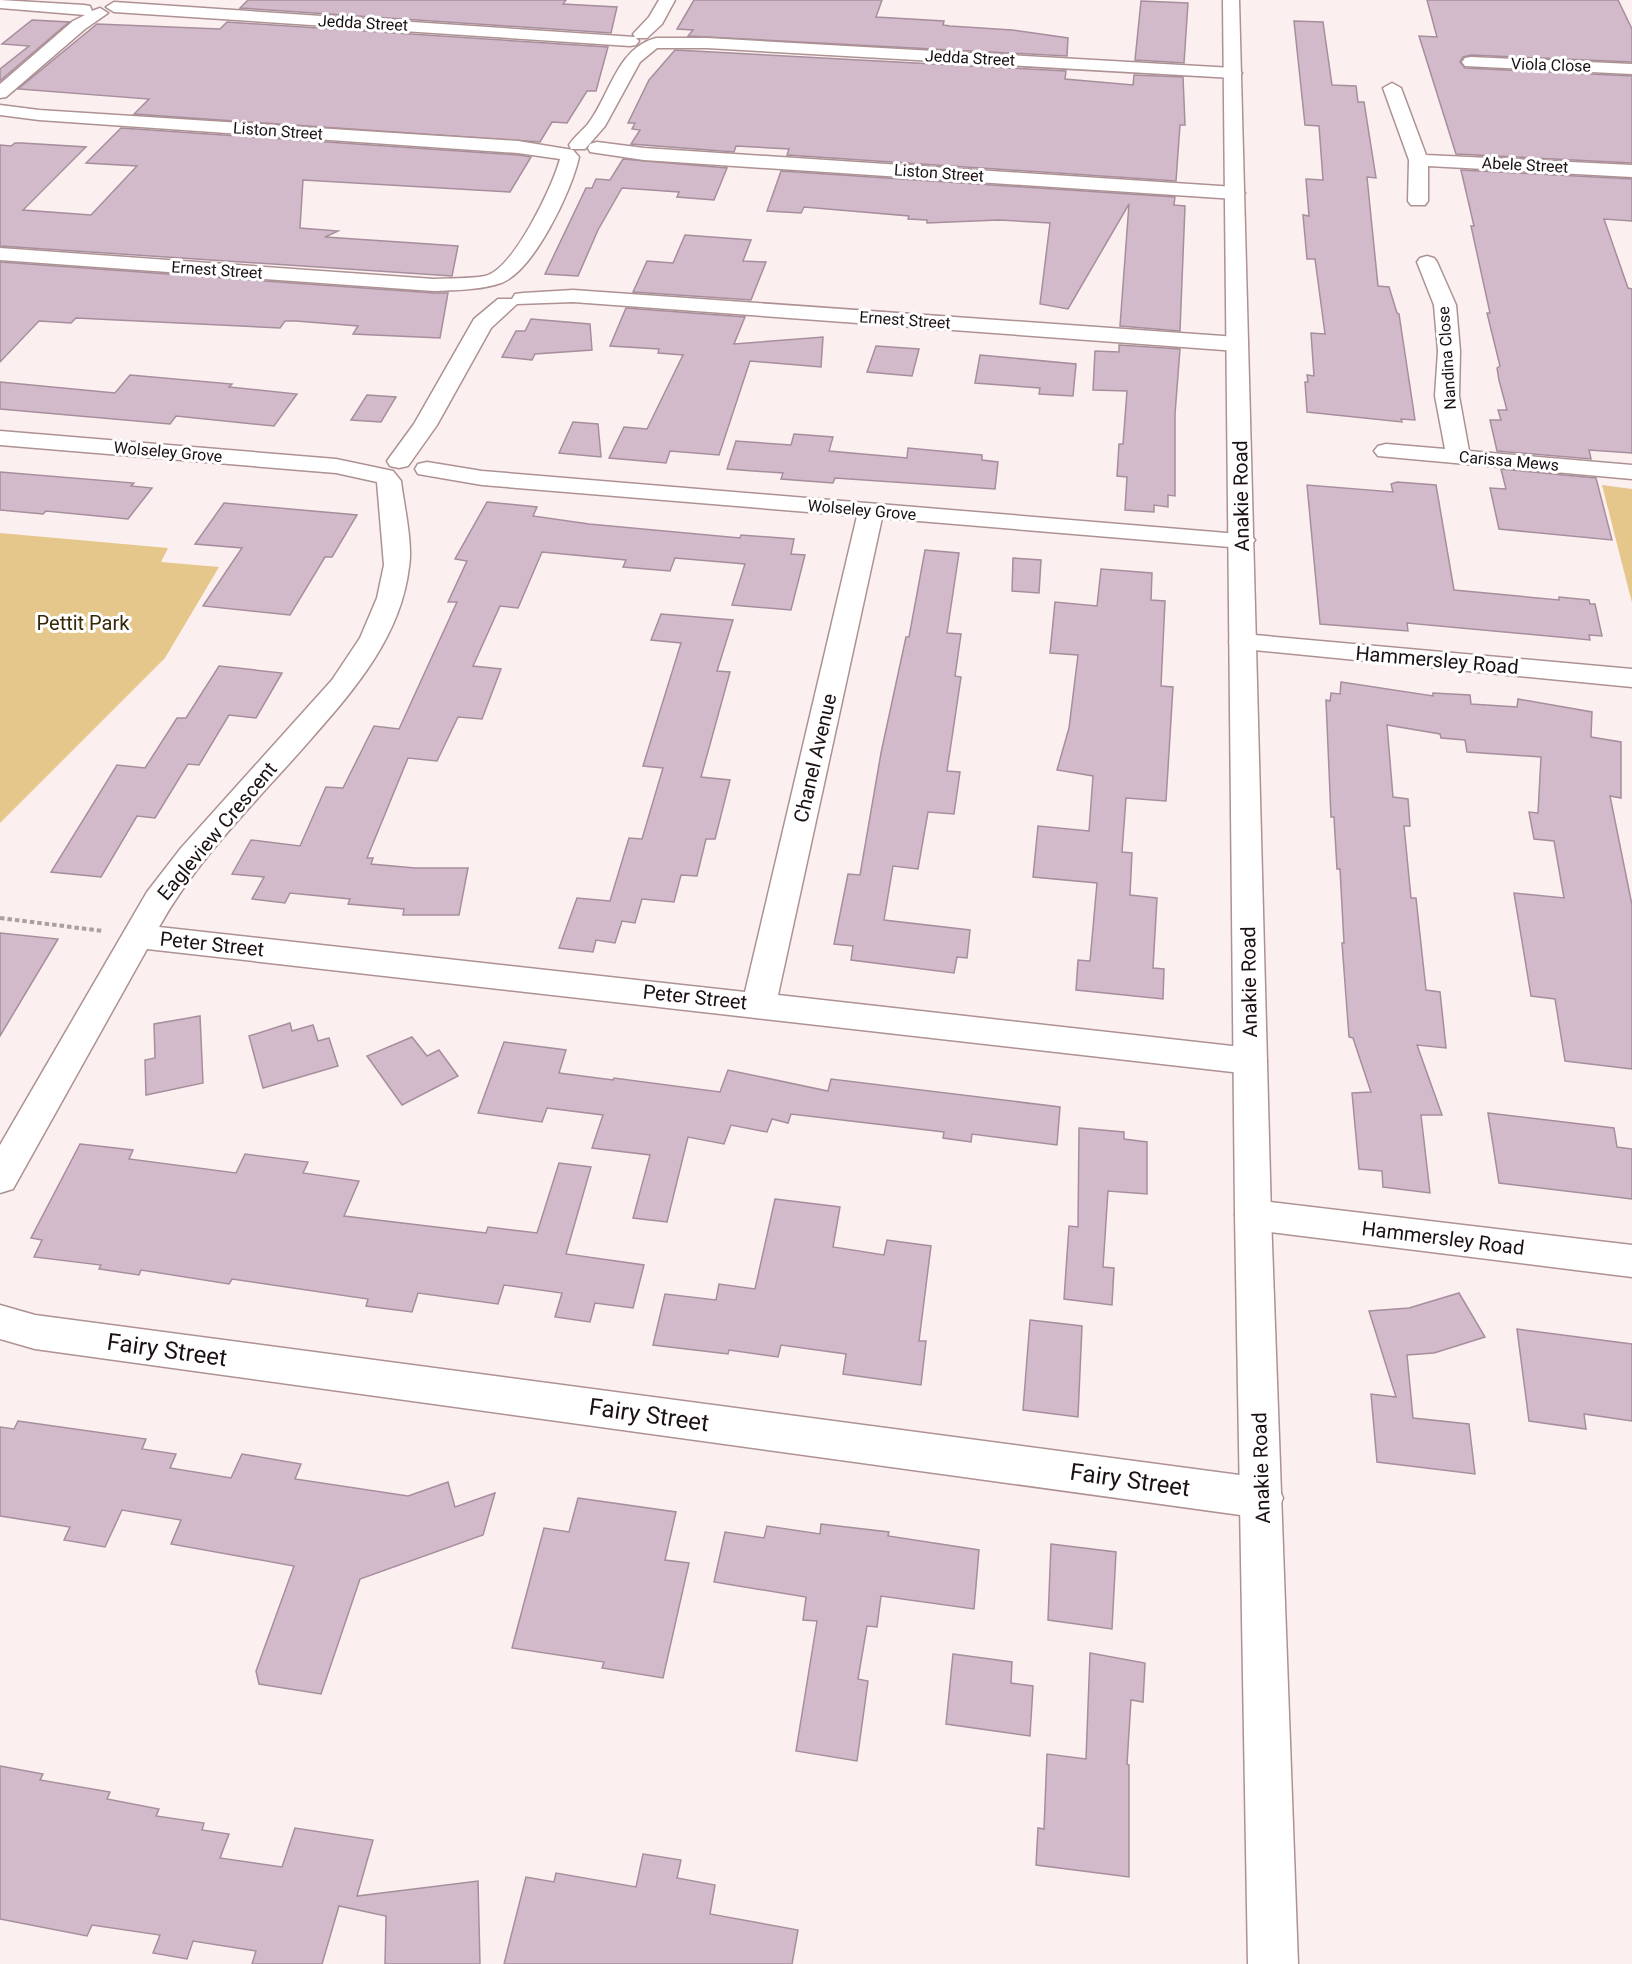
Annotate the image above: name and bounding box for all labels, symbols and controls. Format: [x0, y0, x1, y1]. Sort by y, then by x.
street label: Jedda Street [317, 11, 409, 35]
street label: Jedda Street [924, 46, 1016, 70]
street label: Viola Close [1511, 54, 1591, 76]
street label: Liston Street [232, 118, 324, 144]
street label: Abele Street [1481, 153, 1569, 177]
street label: Liston Street [893, 160, 985, 186]
street label: Ernest Street [171, 257, 263, 283]
street label: Nandina Close [1434, 306, 1460, 410]
street label: Ernest Street [859, 307, 951, 333]
street label: Wolseley Grove [113, 438, 223, 466]
street label: Anakie Road [1228, 440, 1254, 552]
street label: Carissa Mews [1458, 447, 1560, 475]
street label: Wolseley Grove [807, 496, 917, 524]
park label: Pettit Park [37, 611, 130, 635]
street label: Hammersley Road [1354, 641, 1520, 679]
street label: Chanel Avenue [788, 691, 842, 825]
street label: Eagleview Crescent [152, 757, 282, 905]
street label: Anakie Road [1236, 926, 1262, 1038]
street label: Peter Street [159, 927, 265, 961]
street label: Peter Street [642, 980, 748, 1014]
street label: Hammersley Road [1360, 1216, 1526, 1260]
street label: Fairy Street [105, 1328, 229, 1372]
street label: Fairy Street [587, 1393, 711, 1437]
street label: Anakie Road [1247, 1412, 1275, 1524]
street label: Fairy Street [1068, 1458, 1192, 1502]

